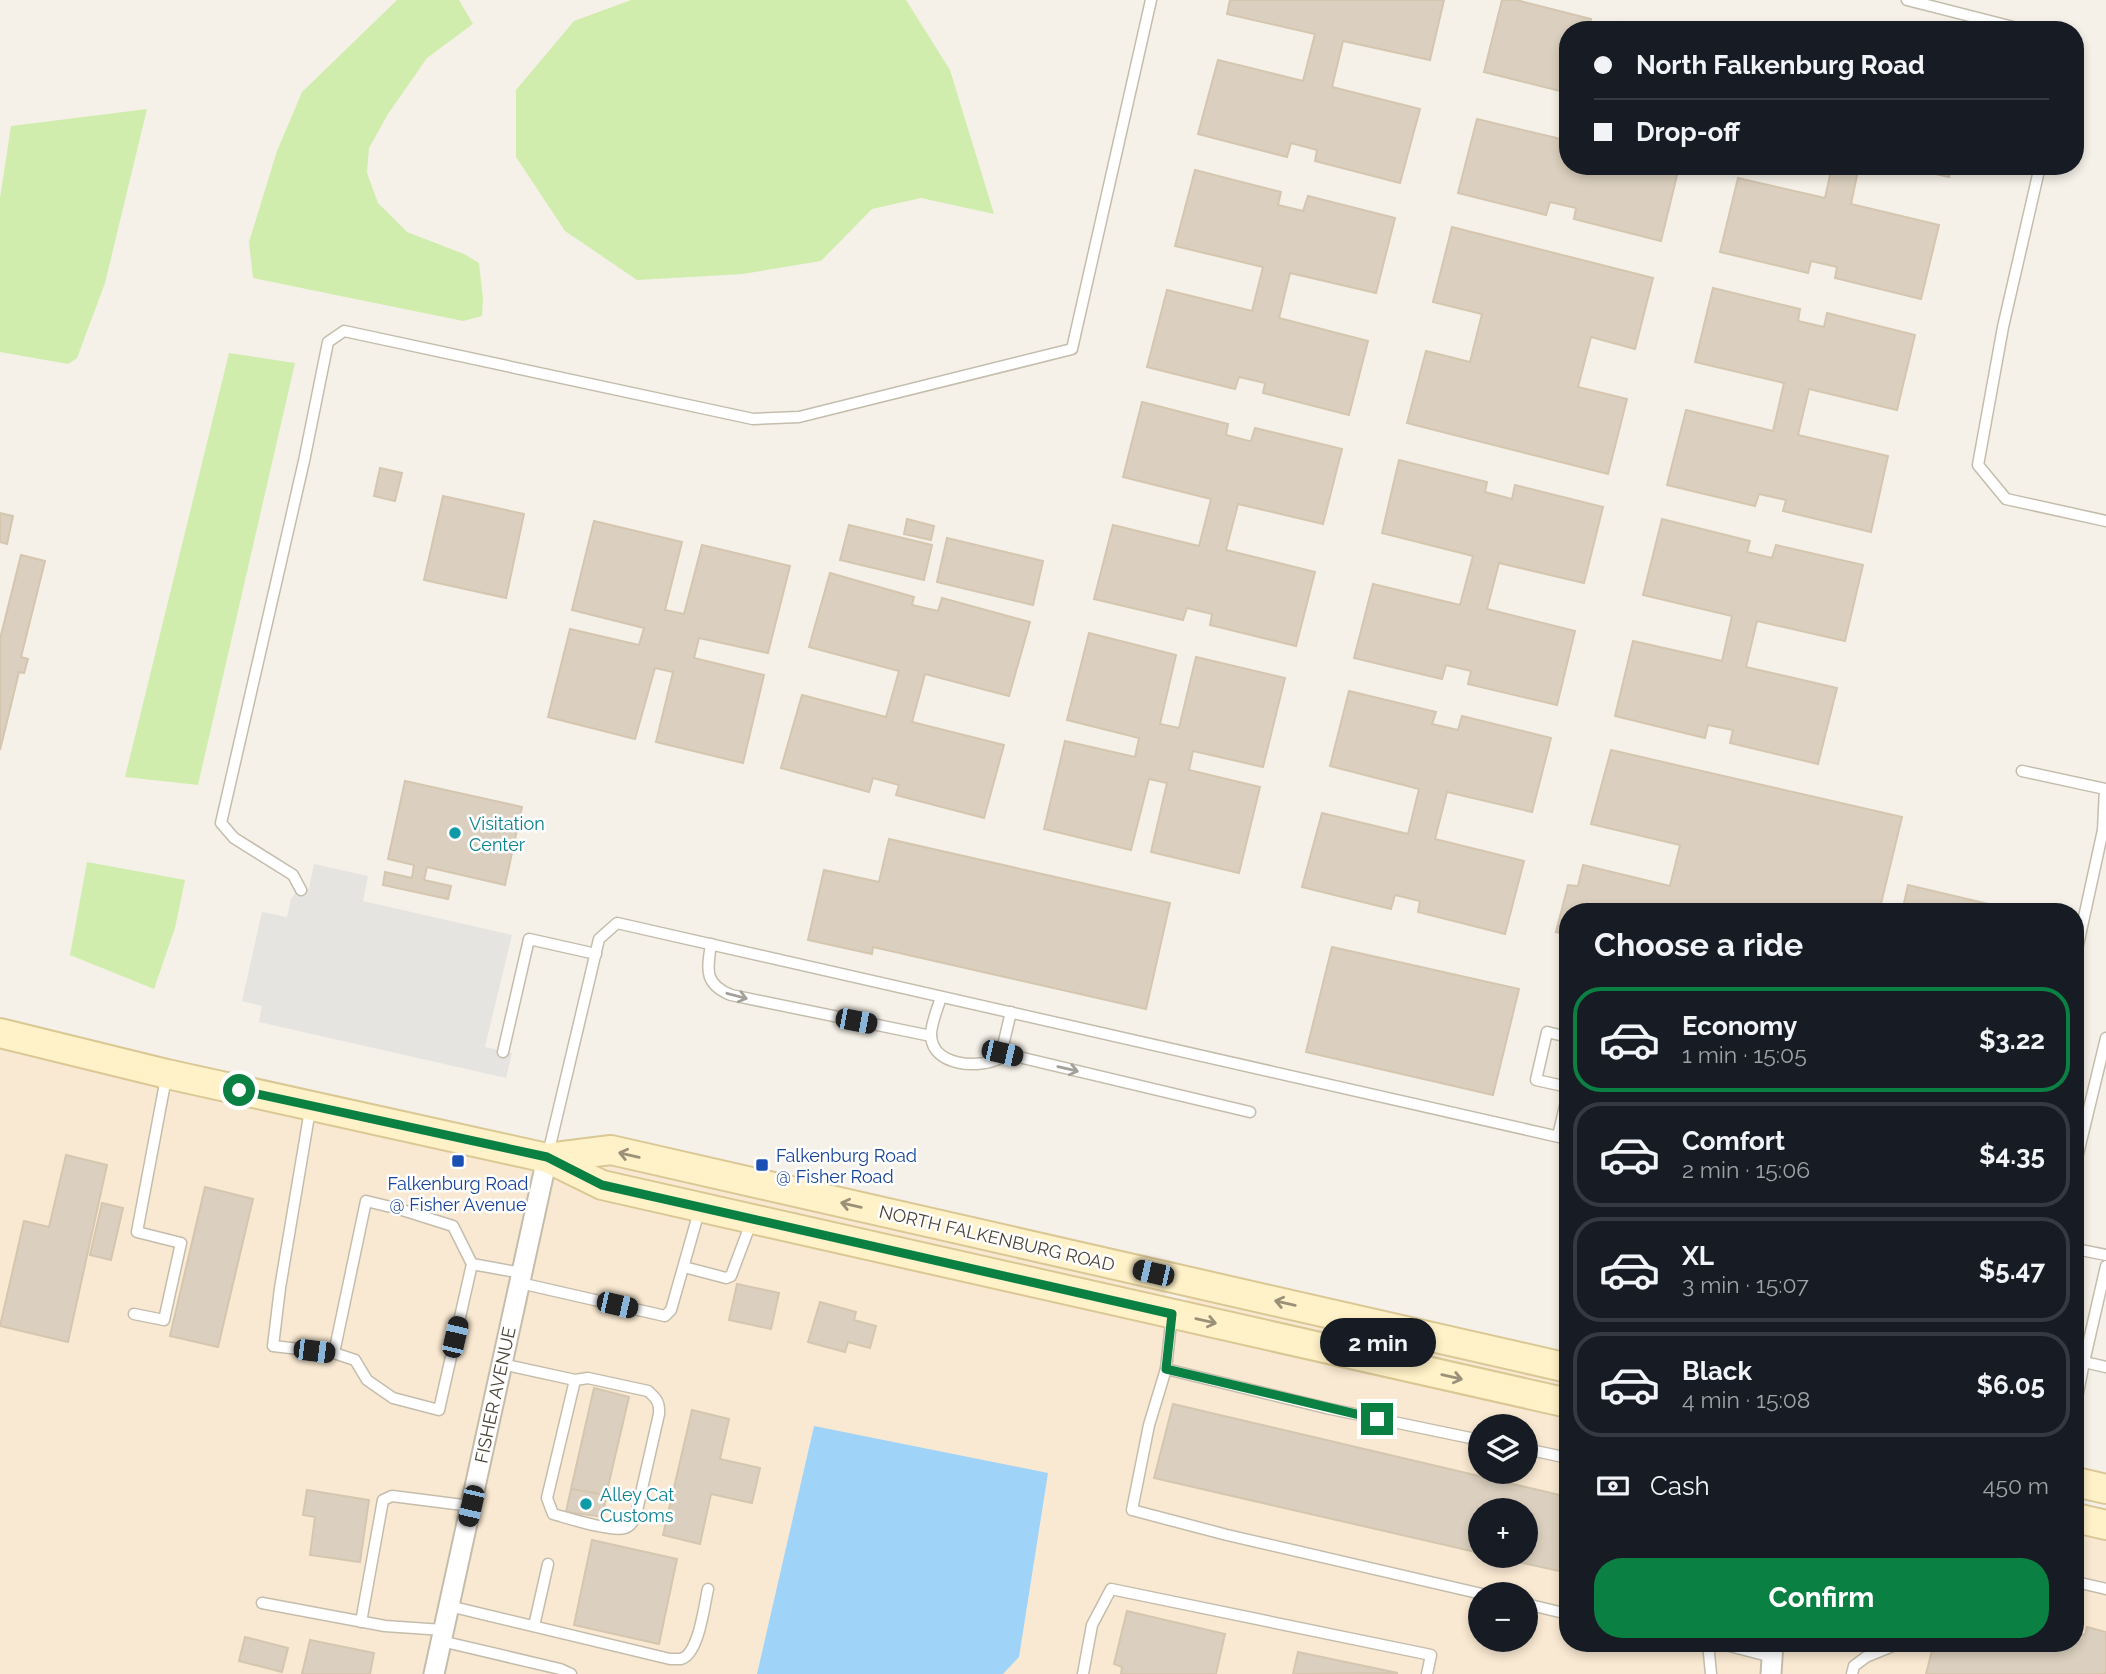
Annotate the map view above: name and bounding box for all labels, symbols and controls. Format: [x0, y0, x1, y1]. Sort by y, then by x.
text: North Falkenburg Road [1636, 50, 1925, 80]
text: Drop-off [1636, 117, 1740, 147]
place label: Visitation Center [469, 813, 545, 855]
marker: Visitation Center [447, 825, 463, 841]
text: Choose a ride [1594, 926, 1803, 963]
one-way arrow [725, 990, 748, 1003]
car [834, 1007, 879, 1035]
icon: car [1598, 1008, 1661, 1071]
text: Economy [1682, 1011, 1797, 1041]
text: $3.22 [1979, 1025, 2045, 1055]
car [980, 1038, 1025, 1068]
text: 1 min · 15:05 [1682, 1041, 1807, 1068]
one-way arrow [1056, 1062, 1079, 1076]
route start [223, 1074, 255, 1106]
icon: car [1598, 1123, 1661, 1186]
text: Comfort [1682, 1126, 1785, 1156]
text: $4.35 [1979, 1140, 2045, 1170]
place label: Falkenburg Road @ Fisher Road [776, 1145, 917, 1187]
one-way arrow [618, 1147, 641, 1161]
marker: Falkenburg Road @ Fisher Avenue [450, 1153, 466, 1169]
text: 2 min · 15:06 [1682, 1156, 1810, 1183]
marker: Falkenburg Road @ Fisher Road [754, 1157, 770, 1173]
place label: Falkenburg Road @ Fisher Avenue [388, 1173, 529, 1215]
one-way arrow [840, 1198, 863, 1211]
street label: NORTH FALKENBURG ROAD [877, 1201, 1117, 1275]
icon: car [1598, 1238, 1661, 1301]
text: XL [1682, 1241, 1714, 1271]
text: $5.47 [1979, 1255, 2045, 1285]
car [1131, 1258, 1176, 1288]
text: 3 min · 15:07 [1682, 1271, 1809, 1298]
car [595, 1290, 640, 1320]
one-way arrow [1274, 1296, 1297, 1310]
car [441, 1314, 470, 1360]
one-way arrow [1194, 1315, 1217, 1329]
callout: 2 min [1319, 1318, 1435, 1366]
street label: FISHER AVENUE [470, 1325, 520, 1465]
text: 2 min [1348, 1329, 1408, 1356]
car [292, 1338, 337, 1364]
icon: car [1598, 1353, 1661, 1416]
text: Black [1682, 1356, 1752, 1386]
one-way arrow [1440, 1370, 1463, 1384]
text: $6.05 [1977, 1370, 2045, 1400]
text: 4 min · 15:08 [1682, 1386, 1810, 1413]
route end [1361, 1403, 1393, 1435]
map controls [1468, 1414, 1538, 1652]
button: layers [1468, 1414, 1538, 1484]
icon: cash [1594, 1467, 1632, 1505]
text: Cash [1650, 1471, 1710, 1501]
text: 450 m [1983, 1472, 2049, 1499]
car [457, 1483, 486, 1529]
place label: Alley Cat Customs [600, 1484, 674, 1526]
marker: Alley Cat Customs [578, 1496, 594, 1512]
button: + [1468, 1498, 1538, 1568]
button: Confirm [1594, 1558, 2049, 1638]
button: − [1468, 1582, 1538, 1652]

